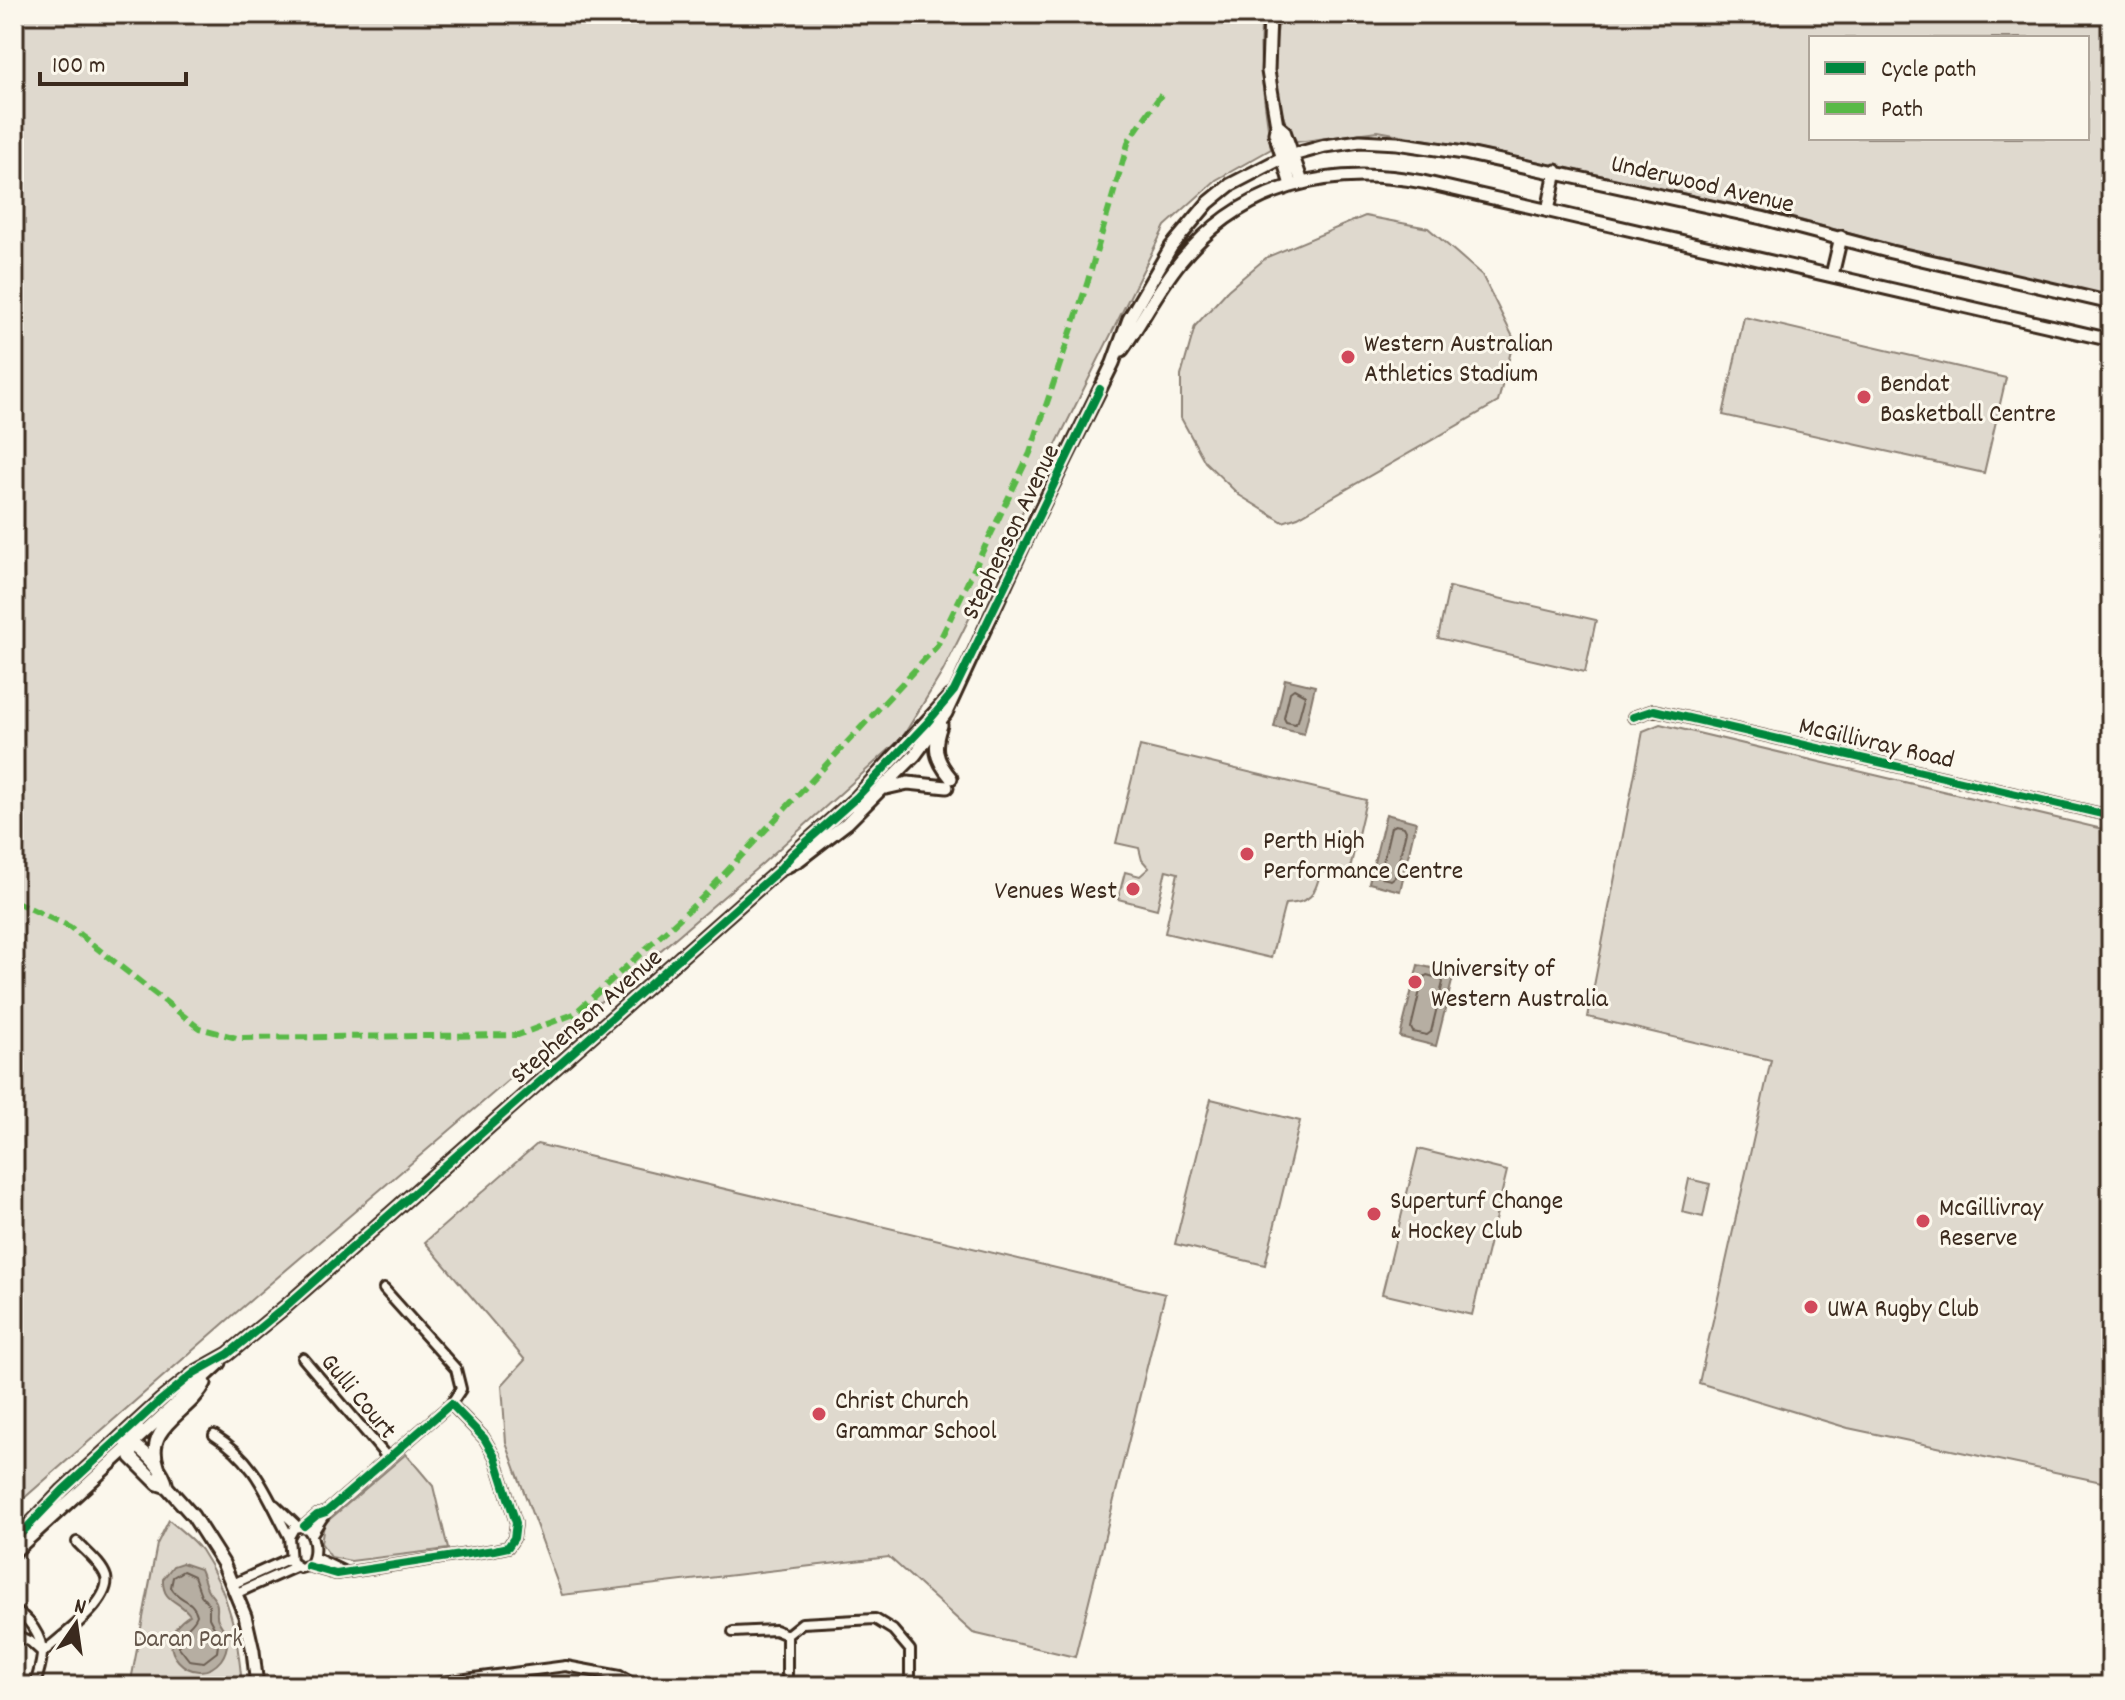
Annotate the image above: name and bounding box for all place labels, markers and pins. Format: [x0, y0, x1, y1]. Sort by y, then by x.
place label: Western Australian Athletics Stadium [1364, 327, 1553, 394]
marker: Western Australian Athletics Stadium [1339, 348, 1357, 366]
place label: Bendat Basketball Centre [1880, 367, 2056, 434]
marker: Bendat Basketball Centre [1855, 388, 1873, 406]
place label: Perth High Performance Centre [1263, 824, 1463, 891]
marker: Perth High Performance Centre [1238, 845, 1256, 863]
place label: Venues West [995, 874, 1117, 911]
marker: Venues West [1124, 880, 1142, 898]
place label: University of Western Australia [1431, 952, 1609, 1019]
marker: University of Western Australia [1406, 973, 1424, 991]
place label: Superturf Change & Hockey Club [1390, 1184, 1563, 1251]
place label: McGillivray Reserve [1939, 1191, 2043, 1258]
marker: Superturf Change & Hockey Club [1365, 1205, 1383, 1223]
marker: McGillivray Reserve [1914, 1212, 1932, 1230]
place label: UWA Rugby Club [1827, 1292, 1979, 1329]
marker: UWA Rugby Club [1802, 1298, 1820, 1316]
place label: Christ Church Grammar School [835, 1384, 997, 1451]
marker: Christ Church Grammar School [810, 1405, 828, 1423]

